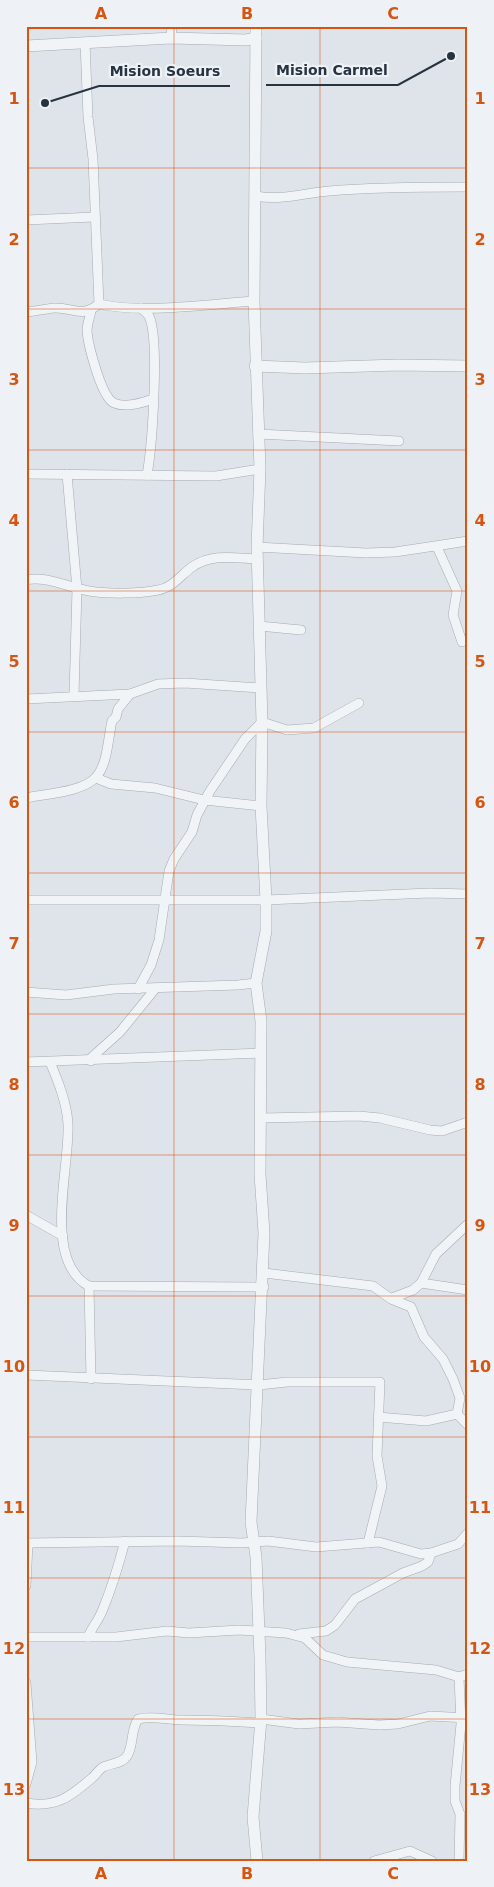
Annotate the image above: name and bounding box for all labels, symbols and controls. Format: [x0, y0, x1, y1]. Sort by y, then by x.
text: A [95, 4, 108, 23]
text: B [241, 4, 253, 23]
text: C [387, 4, 399, 23]
callout: Mision Carmel [266, 56, 398, 85]
callout: Mision Soeurs [99, 57, 230, 86]
text: Mision Carmel [276, 62, 388, 78]
text: Mision Soeurs [110, 63, 220, 79]
text: 1 [8, 89, 20, 108]
text: 1 [474, 89, 486, 108]
text: 2 [8, 230, 20, 249]
text: 2 [474, 230, 486, 249]
text: 3 [8, 370, 20, 389]
text: 3 [474, 370, 486, 389]
text: 4 [8, 511, 20, 530]
text: 4 [474, 511, 486, 530]
text: 5 [8, 652, 20, 671]
text: 5 [474, 652, 486, 671]
text: 6 [8, 793, 20, 812]
text: 6 [474, 793, 486, 812]
text: 7 [8, 934, 20, 953]
text: 7 [474, 934, 486, 953]
text: 8 [8, 1075, 20, 1094]
text: 8 [474, 1075, 486, 1094]
text: 9 [8, 1216, 20, 1235]
text: 9 [474, 1216, 486, 1235]
text: 10 [3, 1357, 25, 1376]
text: 10 [469, 1357, 491, 1376]
text: 11 [3, 1498, 25, 1517]
text: 11 [469, 1498, 491, 1517]
text: 12 [3, 1639, 25, 1658]
text: 12 [469, 1639, 491, 1658]
text: 13 [3, 1780, 25, 1799]
text: 13 [469, 1780, 491, 1799]
text: A [95, 1864, 108, 1883]
text: B [241, 1864, 253, 1883]
text: C [387, 1864, 399, 1883]

